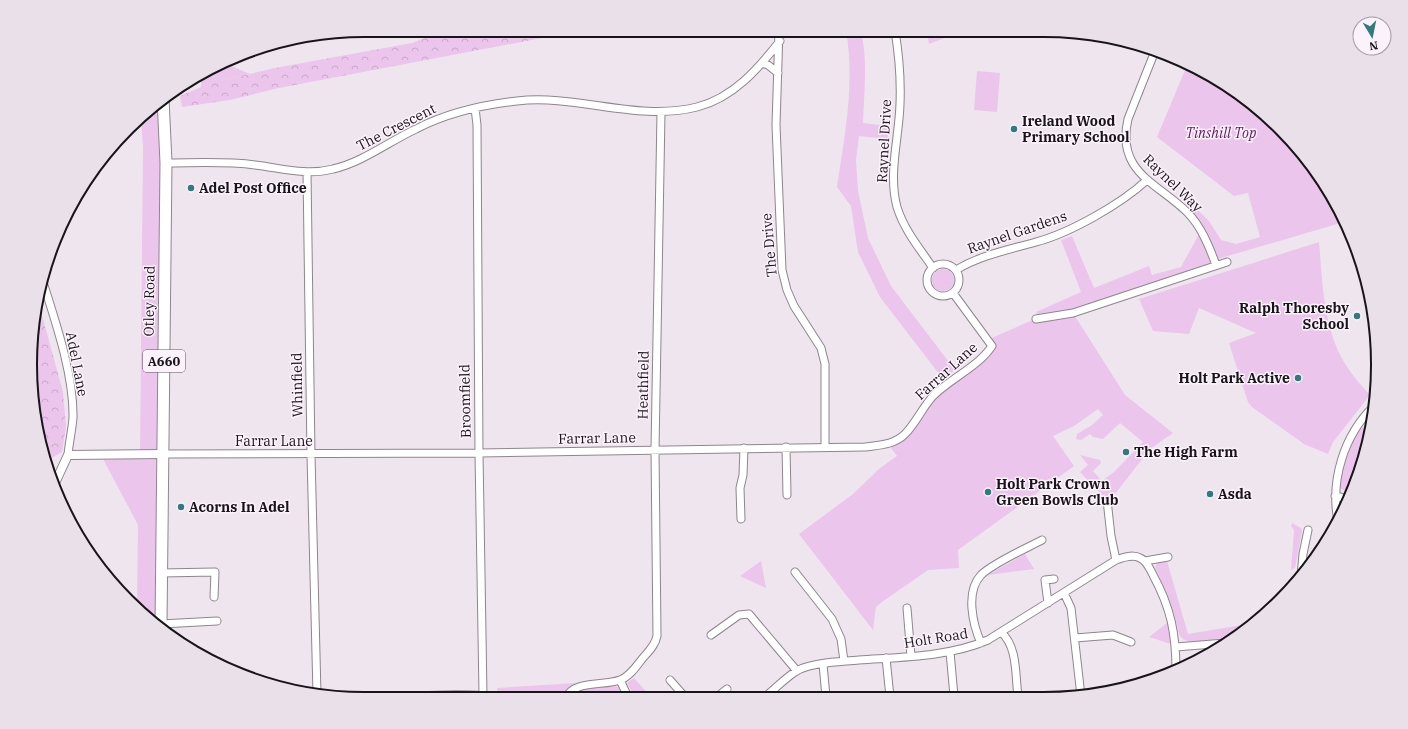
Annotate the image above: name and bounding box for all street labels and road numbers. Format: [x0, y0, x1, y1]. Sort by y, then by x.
street label: The Crescent [353, 99, 439, 155]
street label: Raynel Drive [873, 99, 895, 183]
street label: Raynel Way [1139, 150, 1207, 216]
street label: Raynel Gardens [965, 206, 1069, 257]
street label: The Drive [757, 212, 781, 278]
street label: Otley Road [139, 265, 159, 337]
street label: Adel Lane [62, 330, 92, 398]
street label: Farrar Lane [911, 338, 981, 404]
road number: A660 [143, 350, 185, 372]
street label: Heathfield [633, 350, 653, 420]
street label: Whinfield [287, 352, 307, 418]
street label: Broomfield [455, 363, 475, 438]
street label: Farrar Lane [558, 428, 636, 448]
street label: Farrar Lane [235, 432, 313, 450]
street label: Holt Road [903, 624, 970, 652]

